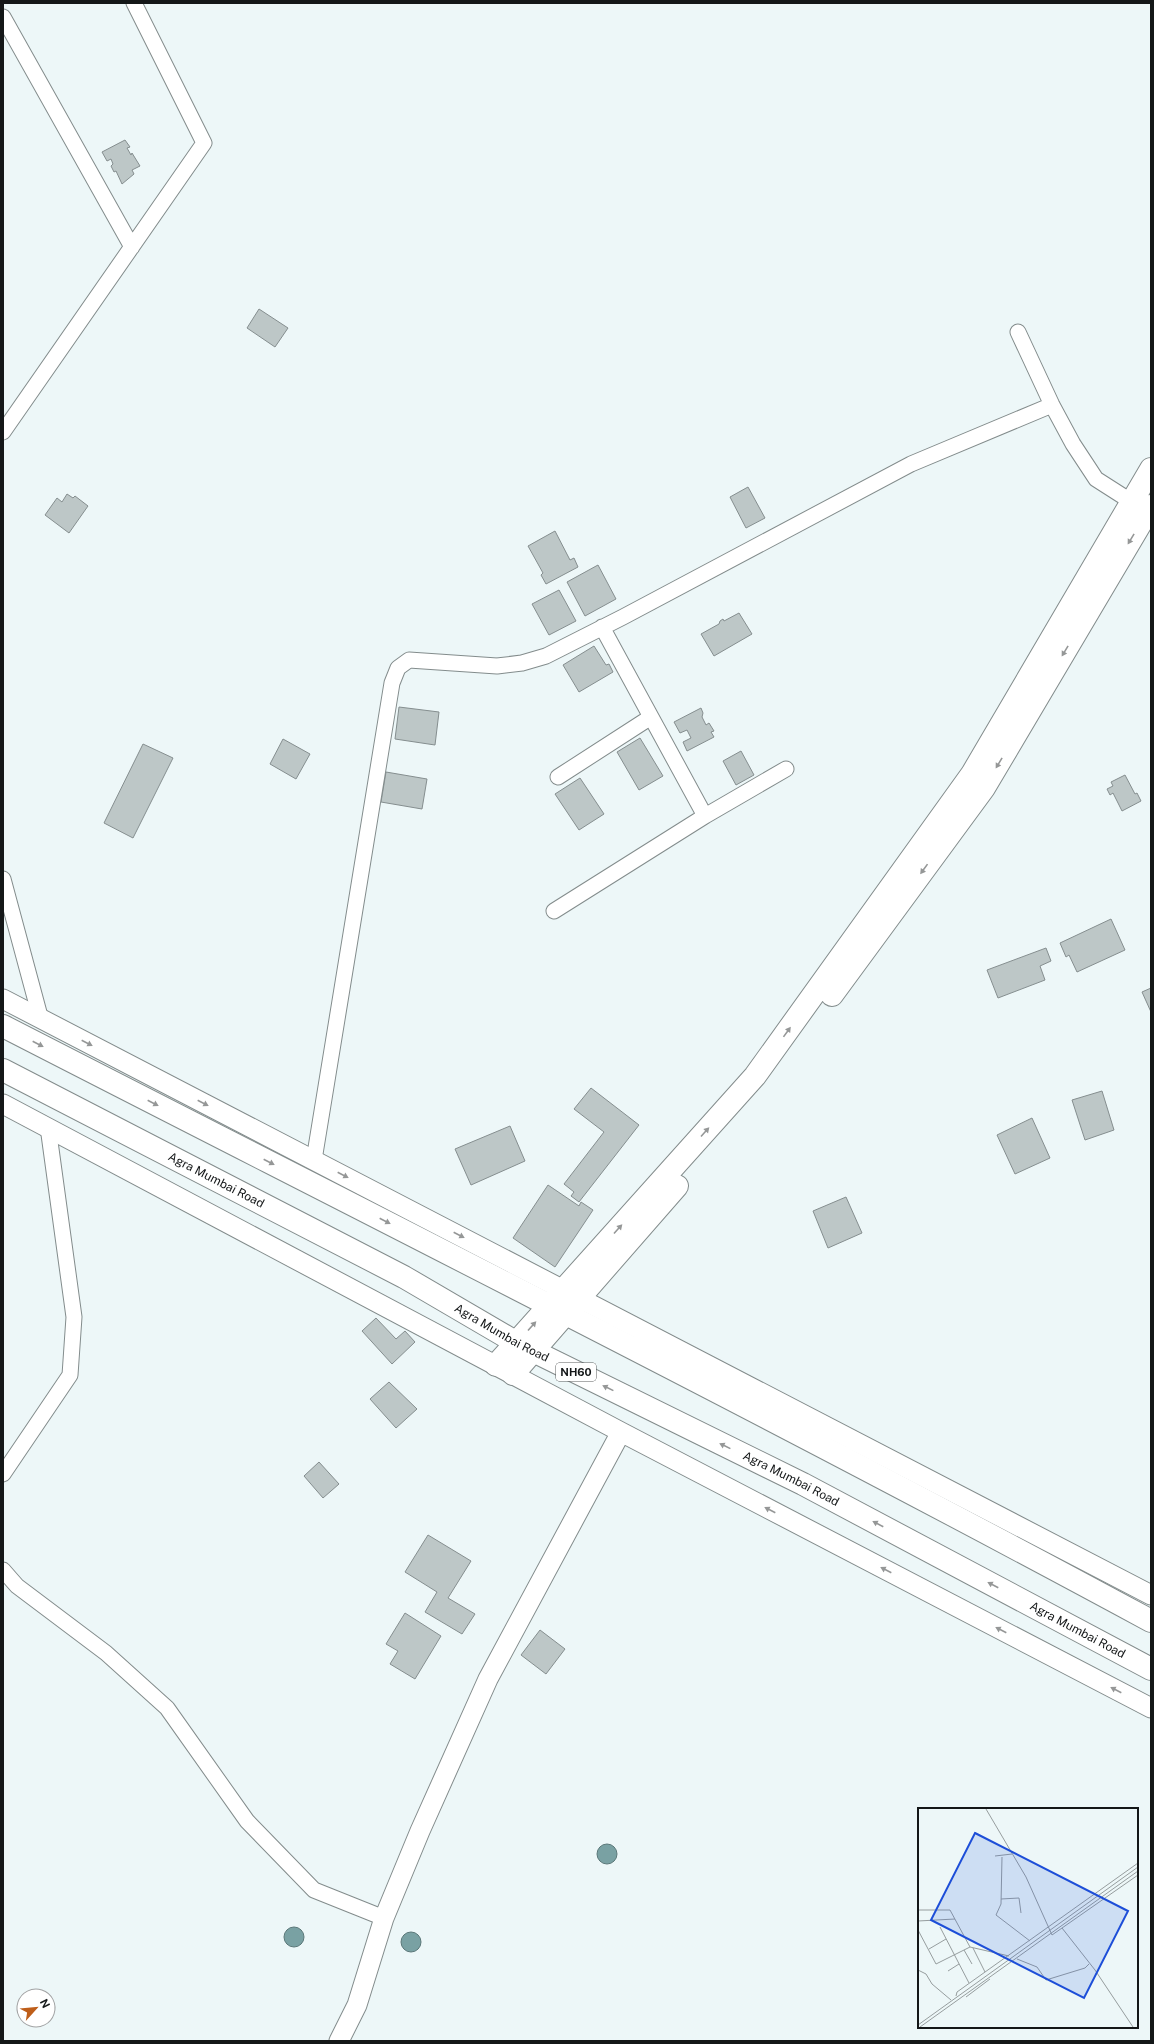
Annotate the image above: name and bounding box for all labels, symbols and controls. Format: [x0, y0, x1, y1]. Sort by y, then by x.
one-way arrow [1128, 533, 1135, 545]
one-way arrow [1061, 645, 1068, 657]
one-way arrow [995, 757, 1002, 769]
one-way arrow [920, 864, 928, 875]
one-way arrow [783, 1026, 791, 1037]
one-way arrow [32, 1040, 43, 1047]
one-way arrow [81, 1040, 93, 1047]
one-way arrow [148, 1100, 159, 1106]
one-way arrow [197, 1100, 209, 1106]
one-way arrow [700, 1127, 710, 1137]
street label: Agra Mumbai Road [166, 1150, 267, 1211]
one-way arrow [263, 1159, 275, 1165]
one-way arrow [337, 1172, 349, 1178]
one-way arrow [379, 1218, 391, 1224]
one-way arrow [614, 1224, 623, 1234]
one-way arrow [453, 1231, 465, 1238]
street label: Agra Mumbai Road [452, 1301, 551, 1365]
one-way arrow [527, 1321, 537, 1331]
road number: NH60 [556, 1363, 596, 1381]
one-way arrow [603, 1385, 614, 1391]
one-way arrow [719, 1442, 731, 1449]
street label: Agra Mumbai Road [741, 1449, 842, 1509]
one-way arrow [765, 1507, 776, 1513]
one-way arrow [872, 1521, 884, 1527]
one-way arrow [880, 1566, 892, 1573]
one-way arrow [987, 1581, 999, 1588]
street label: Agra Mumbai Road [1028, 1599, 1128, 1661]
one-way arrow [995, 1626, 1007, 1633]
one-way arrow [1111, 1686, 1122, 1693]
inset map [918, 1808, 1138, 2028]
north arrow [16, 1988, 56, 2028]
text: N [38, 1997, 52, 2010]

